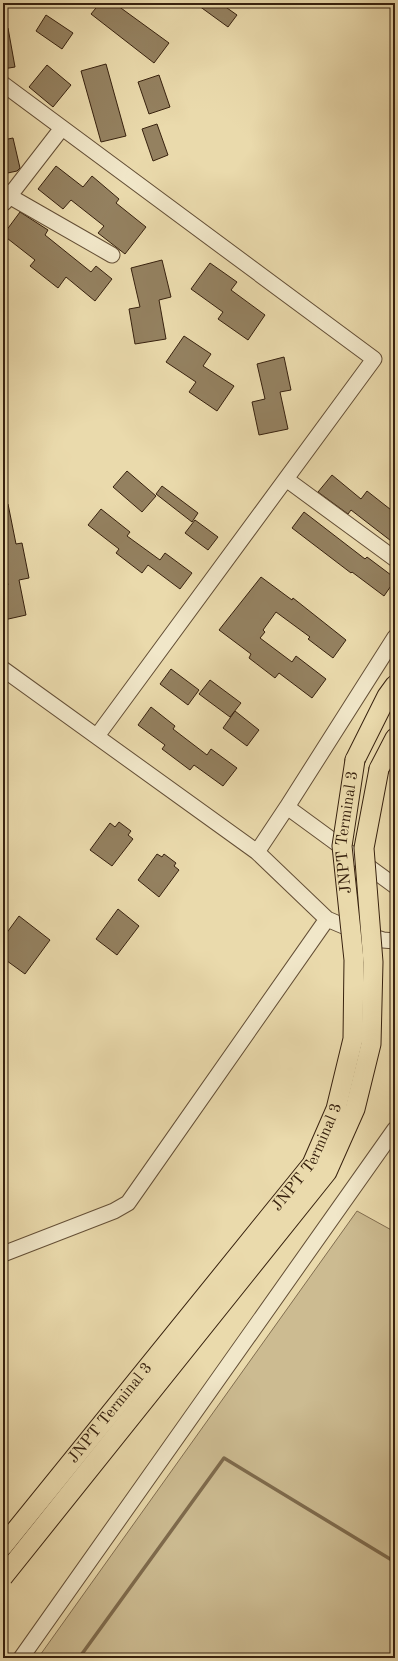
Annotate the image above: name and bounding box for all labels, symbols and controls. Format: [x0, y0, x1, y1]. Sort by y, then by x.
street label: JNPT Terminal 3 [334, 770, 361, 894]
street label: JNPT Terminal 3 [269, 1102, 345, 1214]
street label: JNPT Terminal 3 [65, 1360, 156, 1466]

